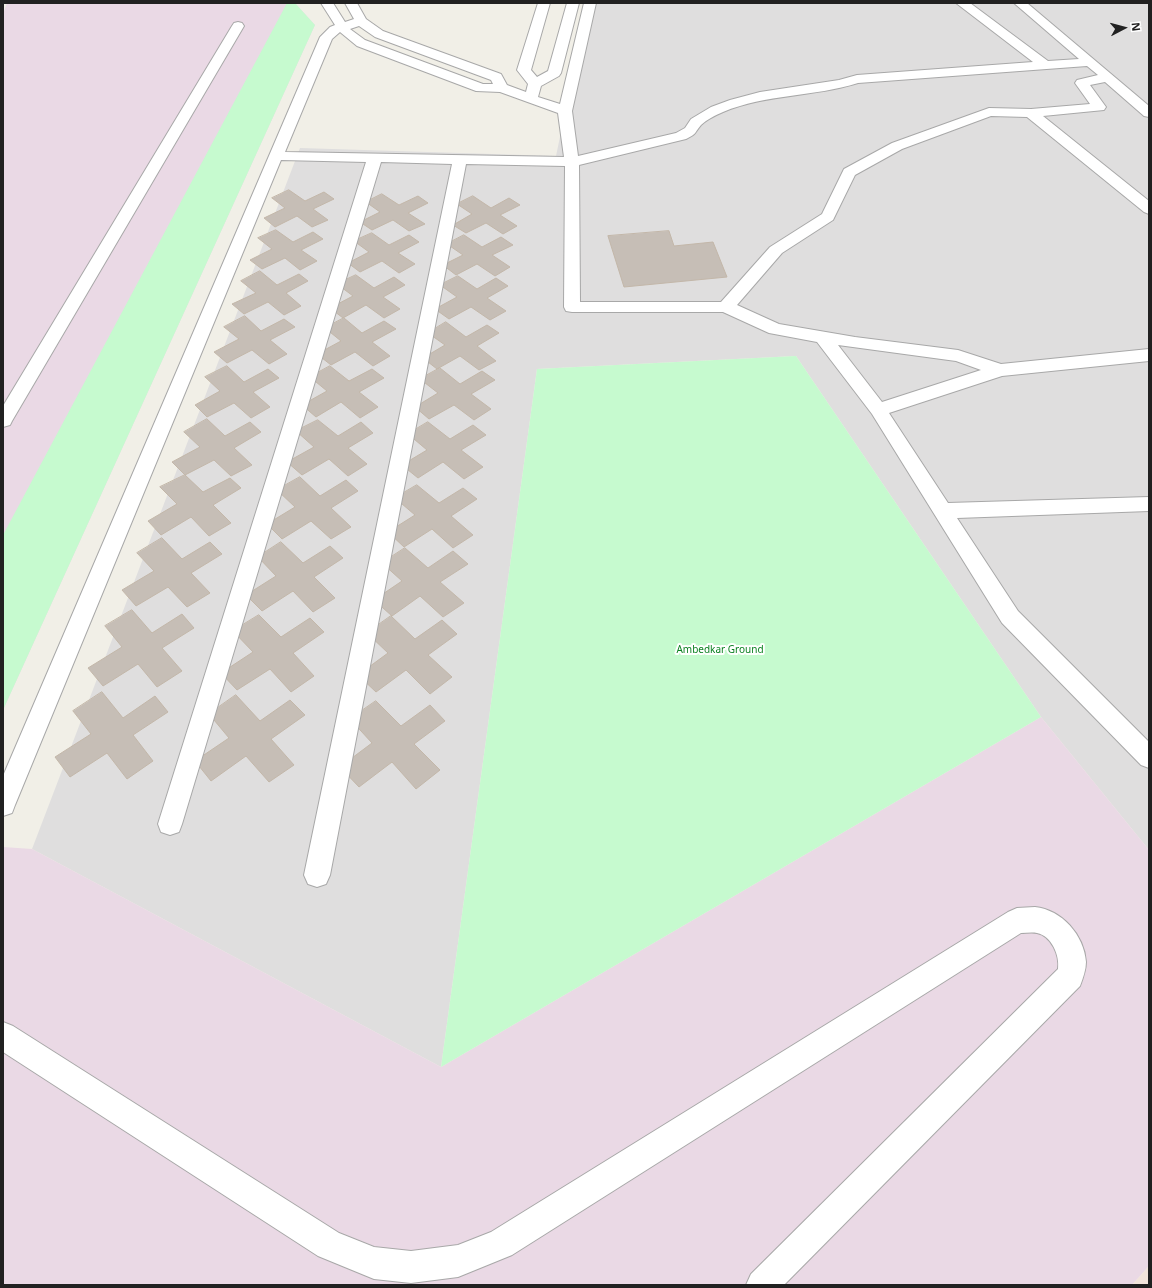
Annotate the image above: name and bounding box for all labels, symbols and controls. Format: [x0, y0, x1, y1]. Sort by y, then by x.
north arrow [1104, 8, 1144, 48]
text: N [1129, 21, 1144, 32]
park label: Ambedkar Ground [676, 644, 764, 656]

